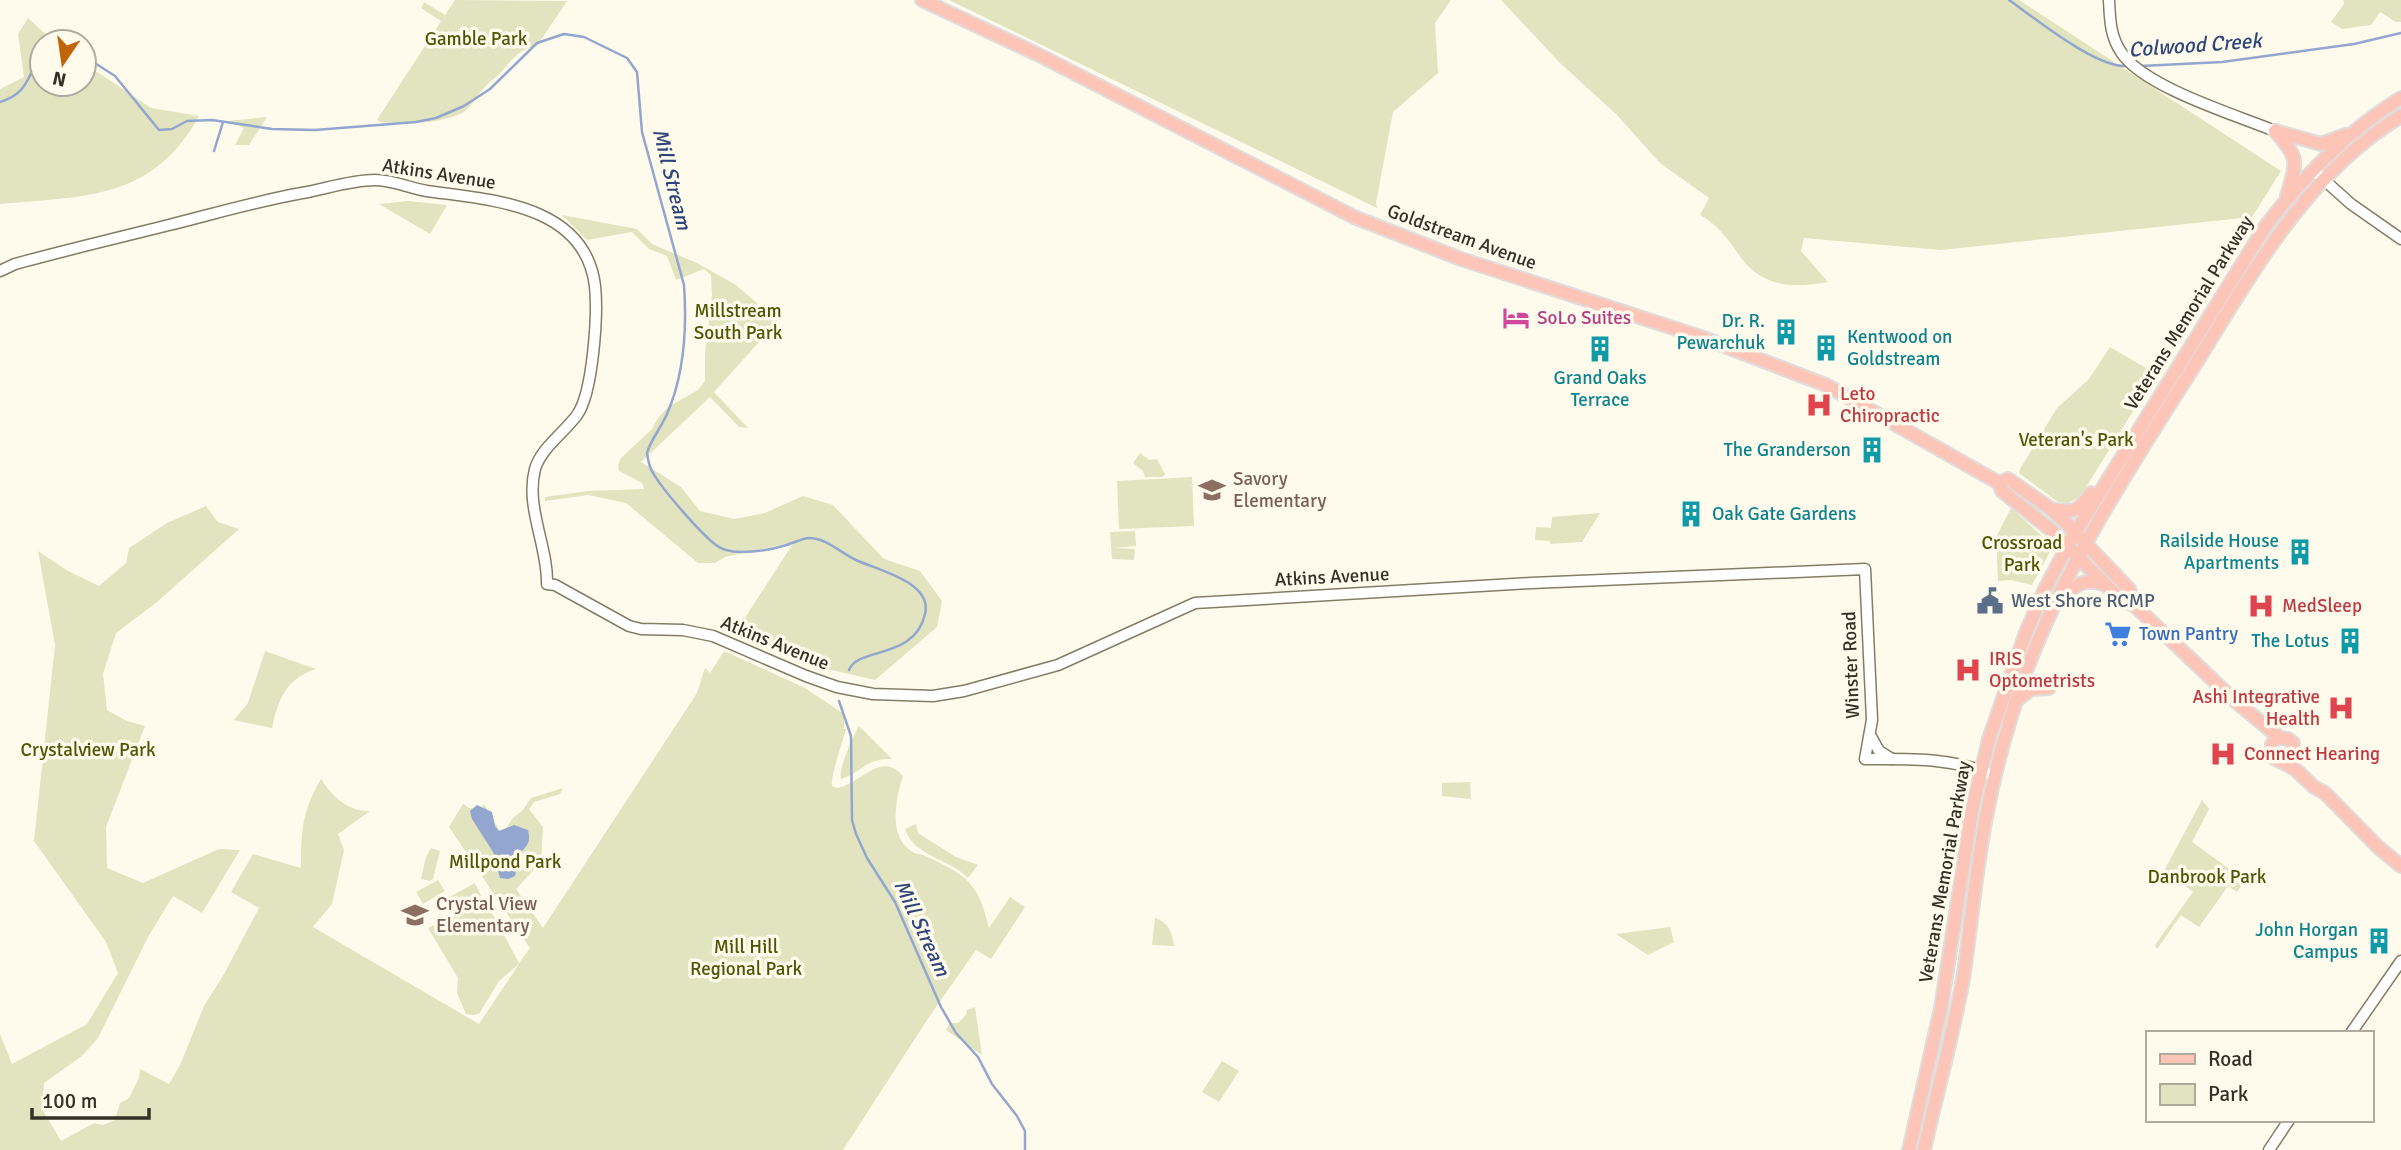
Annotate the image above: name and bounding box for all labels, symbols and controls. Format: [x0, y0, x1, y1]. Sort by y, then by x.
park label: Gamble Park [425, 27, 528, 51]
water label: Colwood Creek [2127, 27, 2265, 63]
north arrow [28, 28, 98, 98]
text: N [50, 65, 69, 92]
water label: Mill Stream [647, 126, 697, 234]
street label: Atkins Avenue [380, 153, 498, 195]
street label: Goldstream Avenue [1384, 199, 1540, 275]
street label: Veterans Memorial Parkway [2119, 211, 2259, 415]
park label: Millstream South Park [694, 299, 783, 345]
hotel icon: SoLo Suites [1501, 303, 1531, 333]
place label: SoLo Suites [1537, 306, 1631, 330]
place label: Dr. R. Pewarchuk [1676, 309, 1765, 355]
building icon: Dr. R. Pewarchuk [1771, 317, 1801, 347]
place label: Kentwood on Goldstream [1847, 325, 1952, 371]
building icon: Kentwood on Goldstream [1811, 333, 1841, 363]
building icon: Grand Oaks Terrace [1585, 334, 1615, 364]
place label: Grand Oaks Terrace [1553, 366, 1647, 412]
place label: Leto Chiropractic [1840, 382, 1940, 428]
hospital icon: Leto Chiropractic [1804, 390, 1834, 420]
park label: Veteran's Park [2018, 428, 2134, 452]
building icon: The Granderson [1857, 435, 1887, 465]
place label: The Granderson [1723, 438, 1851, 462]
place label: Savory Elementary [1233, 467, 1326, 513]
school or university icon: Savory Elementary [1197, 475, 1227, 505]
building icon: Oak Gate Gardens [1676, 499, 1706, 529]
place label: Oak Gate Gardens [1712, 502, 1856, 526]
place label: Railside House Apartments [2159, 529, 2279, 575]
park label: Crossroad Park [1982, 531, 2062, 577]
building icon: Railside House Apartments [2285, 537, 2315, 567]
street label: Atkins Avenue [1274, 562, 1390, 592]
public building icon: West Shore RCMP [1975, 586, 2005, 616]
place label: West Shore RCMP [2011, 589, 2155, 613]
hospital icon: MedSleep [2246, 591, 2276, 621]
place label: MedSleep [2282, 594, 2362, 618]
street label: Atkins Avenue [717, 610, 833, 676]
street label: Winster Road [1837, 611, 1865, 719]
supermarket icon: Town Pantry [2103, 619, 2133, 649]
place label: Town Pantry [2139, 622, 2238, 646]
building icon: The Lotus [2335, 626, 2365, 656]
place label: The Lotus [2251, 629, 2329, 653]
place label: IRIS Optometrists [1989, 647, 2095, 693]
hospital icon: IRIS Optometrists [1953, 655, 1983, 685]
place label: Ashi Integrative Health [2192, 685, 2320, 731]
hospital icon: Ashi Integrative Health [2326, 693, 2356, 723]
park label: Crystalview Park [20, 738, 156, 762]
hospital icon: Connect Hearing [2208, 739, 2238, 769]
place label: Connect Hearing [2244, 742, 2380, 766]
street label: Veterans Memorial Parkway [1914, 759, 1976, 985]
park label: Millpond Park [449, 850, 562, 874]
park label: Danbrook Park [2148, 865, 2267, 889]
water label: Mill Stream [888, 876, 956, 982]
place label: Crystal View Elementary [436, 892, 538, 938]
school or university icon: Crystal View Elementary [400, 900, 430, 930]
place label: John Horgan Campus [2255, 918, 2358, 964]
building icon: John Horgan Campus [2364, 926, 2394, 956]
park label: Mill Hill Regional Park [690, 935, 802, 981]
legend [2146, 1031, 2373, 1122]
text: Road [2208, 1046, 2253, 1072]
scale bar [32, 1076, 149, 1120]
text: Park [2208, 1081, 2249, 1107]
text: 100 m [42, 1088, 97, 1114]

